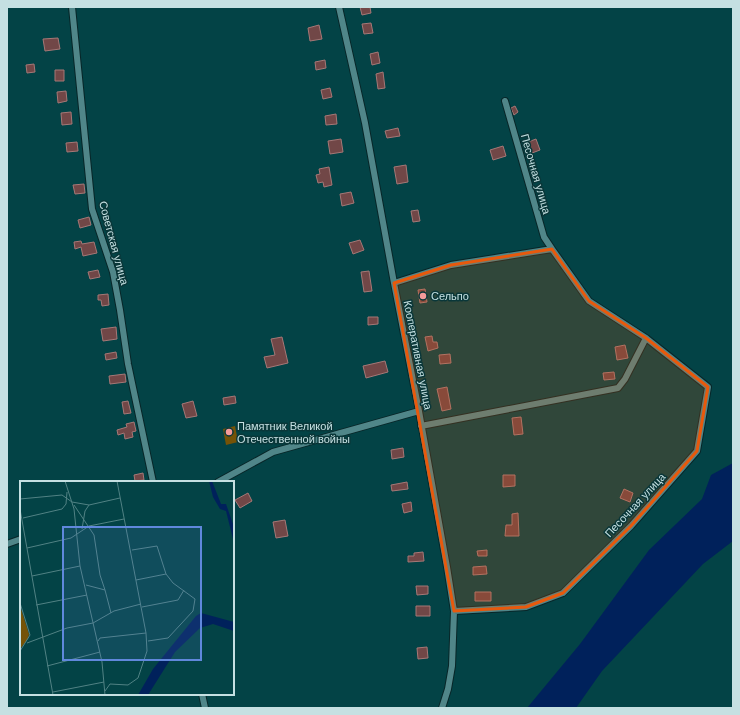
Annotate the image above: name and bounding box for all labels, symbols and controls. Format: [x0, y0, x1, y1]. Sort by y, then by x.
street label: Песочная улица [519, 133, 553, 216]
street label: Советская улица [97, 200, 131, 287]
place label: Сельпо [431, 290, 469, 302]
marker: Сельпо [418, 291, 428, 301]
street label: Кооперативная улица [402, 299, 435, 412]
place label: Памятник Великой Отечественной войны [237, 420, 350, 445]
marker: Памятник Великой Отечественной войны [224, 427, 234, 437]
street label: Песочная улица [602, 470, 668, 539]
inset map [20, 481, 234, 695]

